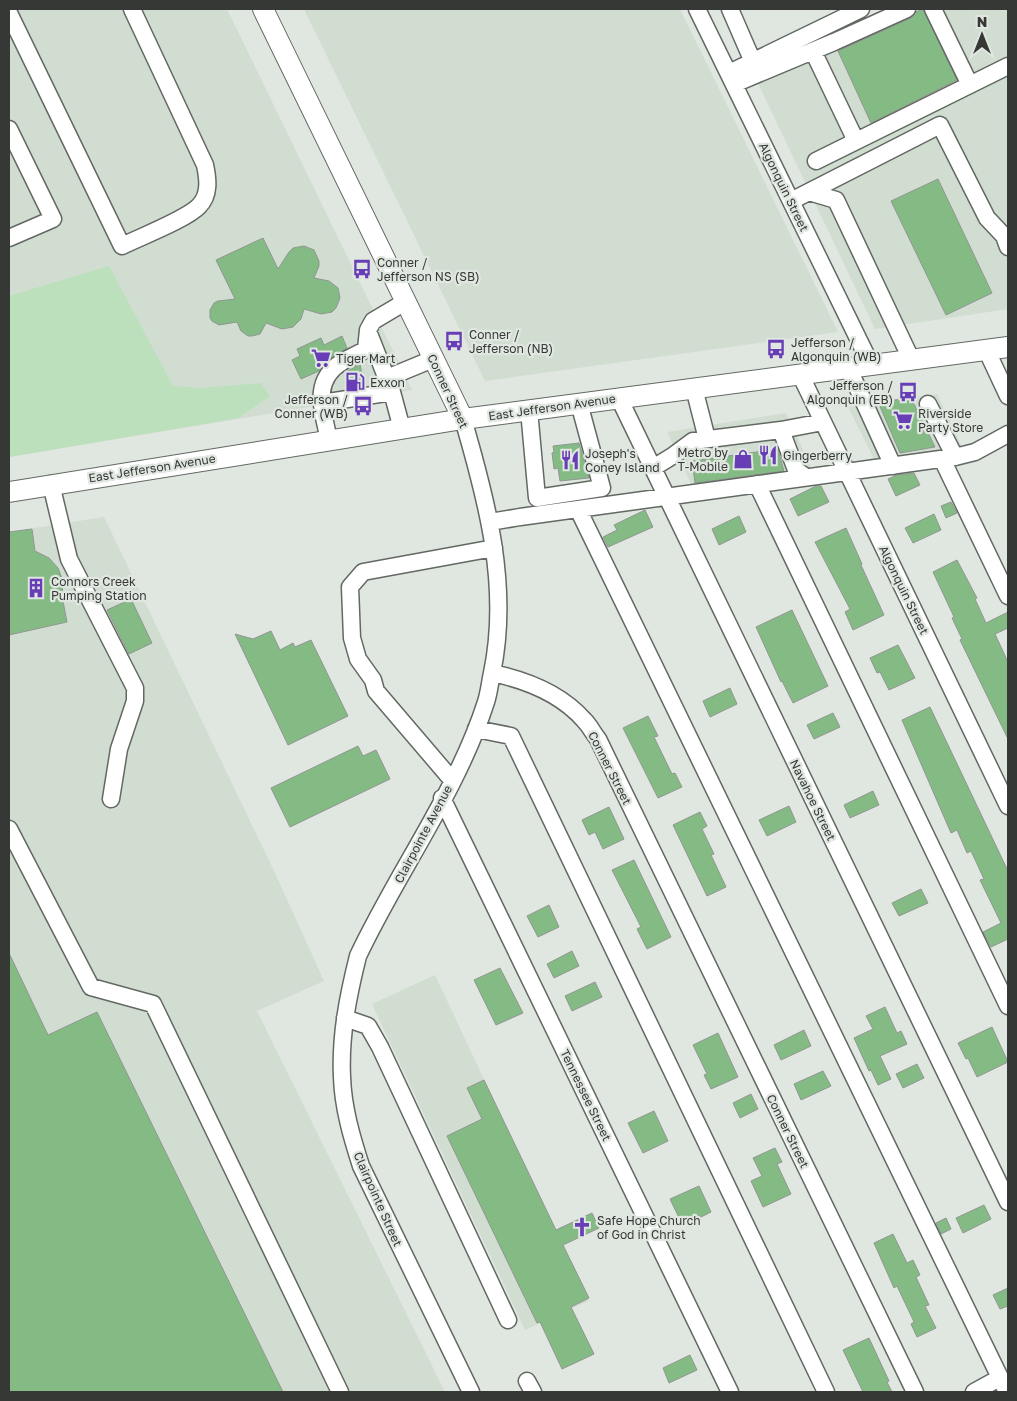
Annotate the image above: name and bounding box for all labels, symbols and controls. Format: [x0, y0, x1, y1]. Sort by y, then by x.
north arrow [957, 10, 1007, 60]
text: N [977, 13, 987, 30]
street label: Algonquin Street [756, 140, 812, 234]
place label: Conner / Jefferson NS (SB) [377, 255, 479, 284]
bus stop icon: Conner / Jefferson NS (SB) [351, 258, 373, 280]
place label: Conner / Jefferson (NB) [469, 327, 553, 356]
bus stop icon: Conner / Jefferson (NB) [443, 330, 465, 352]
place label: Jefferson / Algonquin (WB) [791, 335, 881, 364]
bus stop icon: Jefferson / Algonquin (WB) [765, 338, 787, 360]
supermarket icon: Tiger Mart [310, 347, 332, 369]
place label: Tiger Mart [336, 351, 396, 366]
street label: Conner Street [424, 351, 472, 431]
fuel station icon: Exxon [344, 371, 366, 393]
place label: Exxon [370, 375, 405, 390]
place label: Jefferson / Algonquin (EB) [807, 378, 893, 407]
bus stop icon: Jefferson / Algonquin (EB) [897, 381, 919, 403]
street label: East Jefferson Avenue [487, 391, 617, 423]
place label: Jefferson / Conner (WB) [275, 392, 348, 421]
bus stop icon: Jefferson / Conner (WB) [352, 395, 374, 417]
place label: Riverside Party Store [918, 406, 983, 435]
supermarket icon: Riverside Party Store [892, 409, 914, 431]
restaurant icon: Gingerberry [757, 444, 779, 466]
place label: Metro by T-Mobile [677, 445, 728, 474]
place label: Joseph's Coney Island [585, 446, 660, 475]
shop icon: Metro by T-Mobile [732, 448, 754, 470]
place label: Gingerberry [783, 448, 852, 463]
restaurant icon: Joseph's Coney Island [559, 449, 581, 471]
street label: East Jefferson Avenue [87, 451, 217, 485]
street label: Algonquin Street [876, 543, 932, 637]
place label: Connors Creek Pumping Station [51, 574, 147, 603]
building icon: Connors Creek Pumping Station [25, 577, 47, 599]
street label: Conner Street [585, 729, 635, 807]
street label: Navahoe Street [787, 757, 839, 843]
street label: Clairpointe Avenue [391, 782, 455, 886]
street label: Tennessee Street [557, 1047, 615, 1143]
street label: Conner Street [764, 1092, 812, 1171]
street label: Clairpointe Street [350, 1149, 406, 1249]
place label: Safe Hope Church of God in Christ [597, 1213, 701, 1242]
church icon: Safe Hope Church of God in Christ [571, 1216, 593, 1238]

